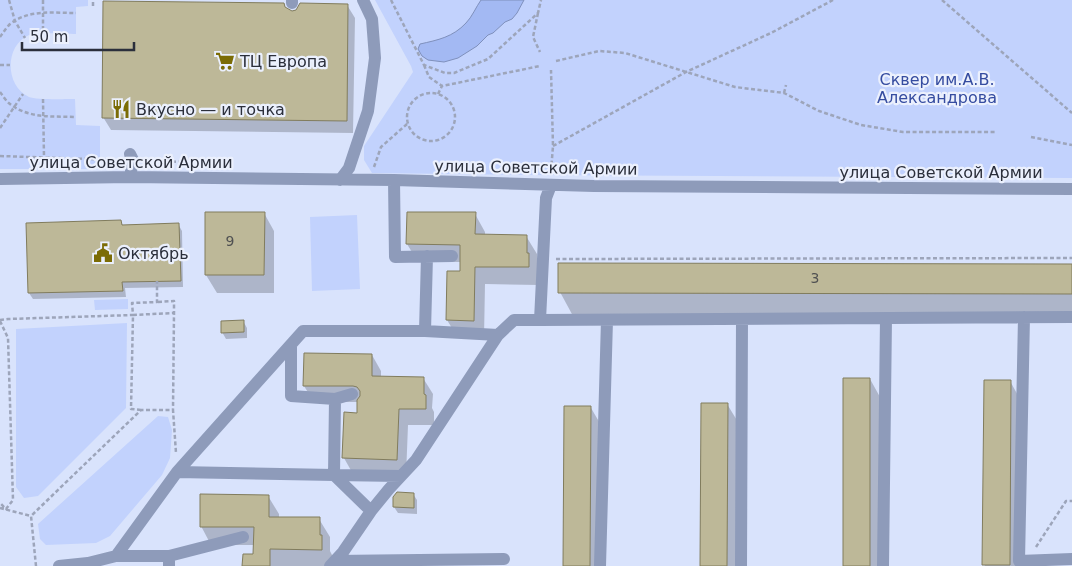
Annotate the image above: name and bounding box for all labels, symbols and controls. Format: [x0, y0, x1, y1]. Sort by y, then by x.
scale bar [22, 20, 135, 52]
text: 50 m [30, 28, 68, 46]
supermarket icon: ТЦ Европа [214, 50, 236, 72]
place label: ТЦ Европа [239, 52, 327, 71]
park label: Сквер им.А.В. Александрова [877, 70, 997, 107]
restaurant icon: Вкусно — и точка [110, 98, 132, 120]
place label: Вкусно — и точка [136, 100, 285, 119]
street label: улица Советской Армии [29, 153, 233, 172]
street label: улица Советской Армии [434, 156, 638, 179]
street label: улица Советской Армии [839, 163, 1043, 182]
house number: 9 [226, 233, 234, 249]
public building icon: Октябрь [92, 242, 114, 264]
place label: Октябрь [118, 244, 189, 263]
house number: 3 [811, 270, 819, 286]

